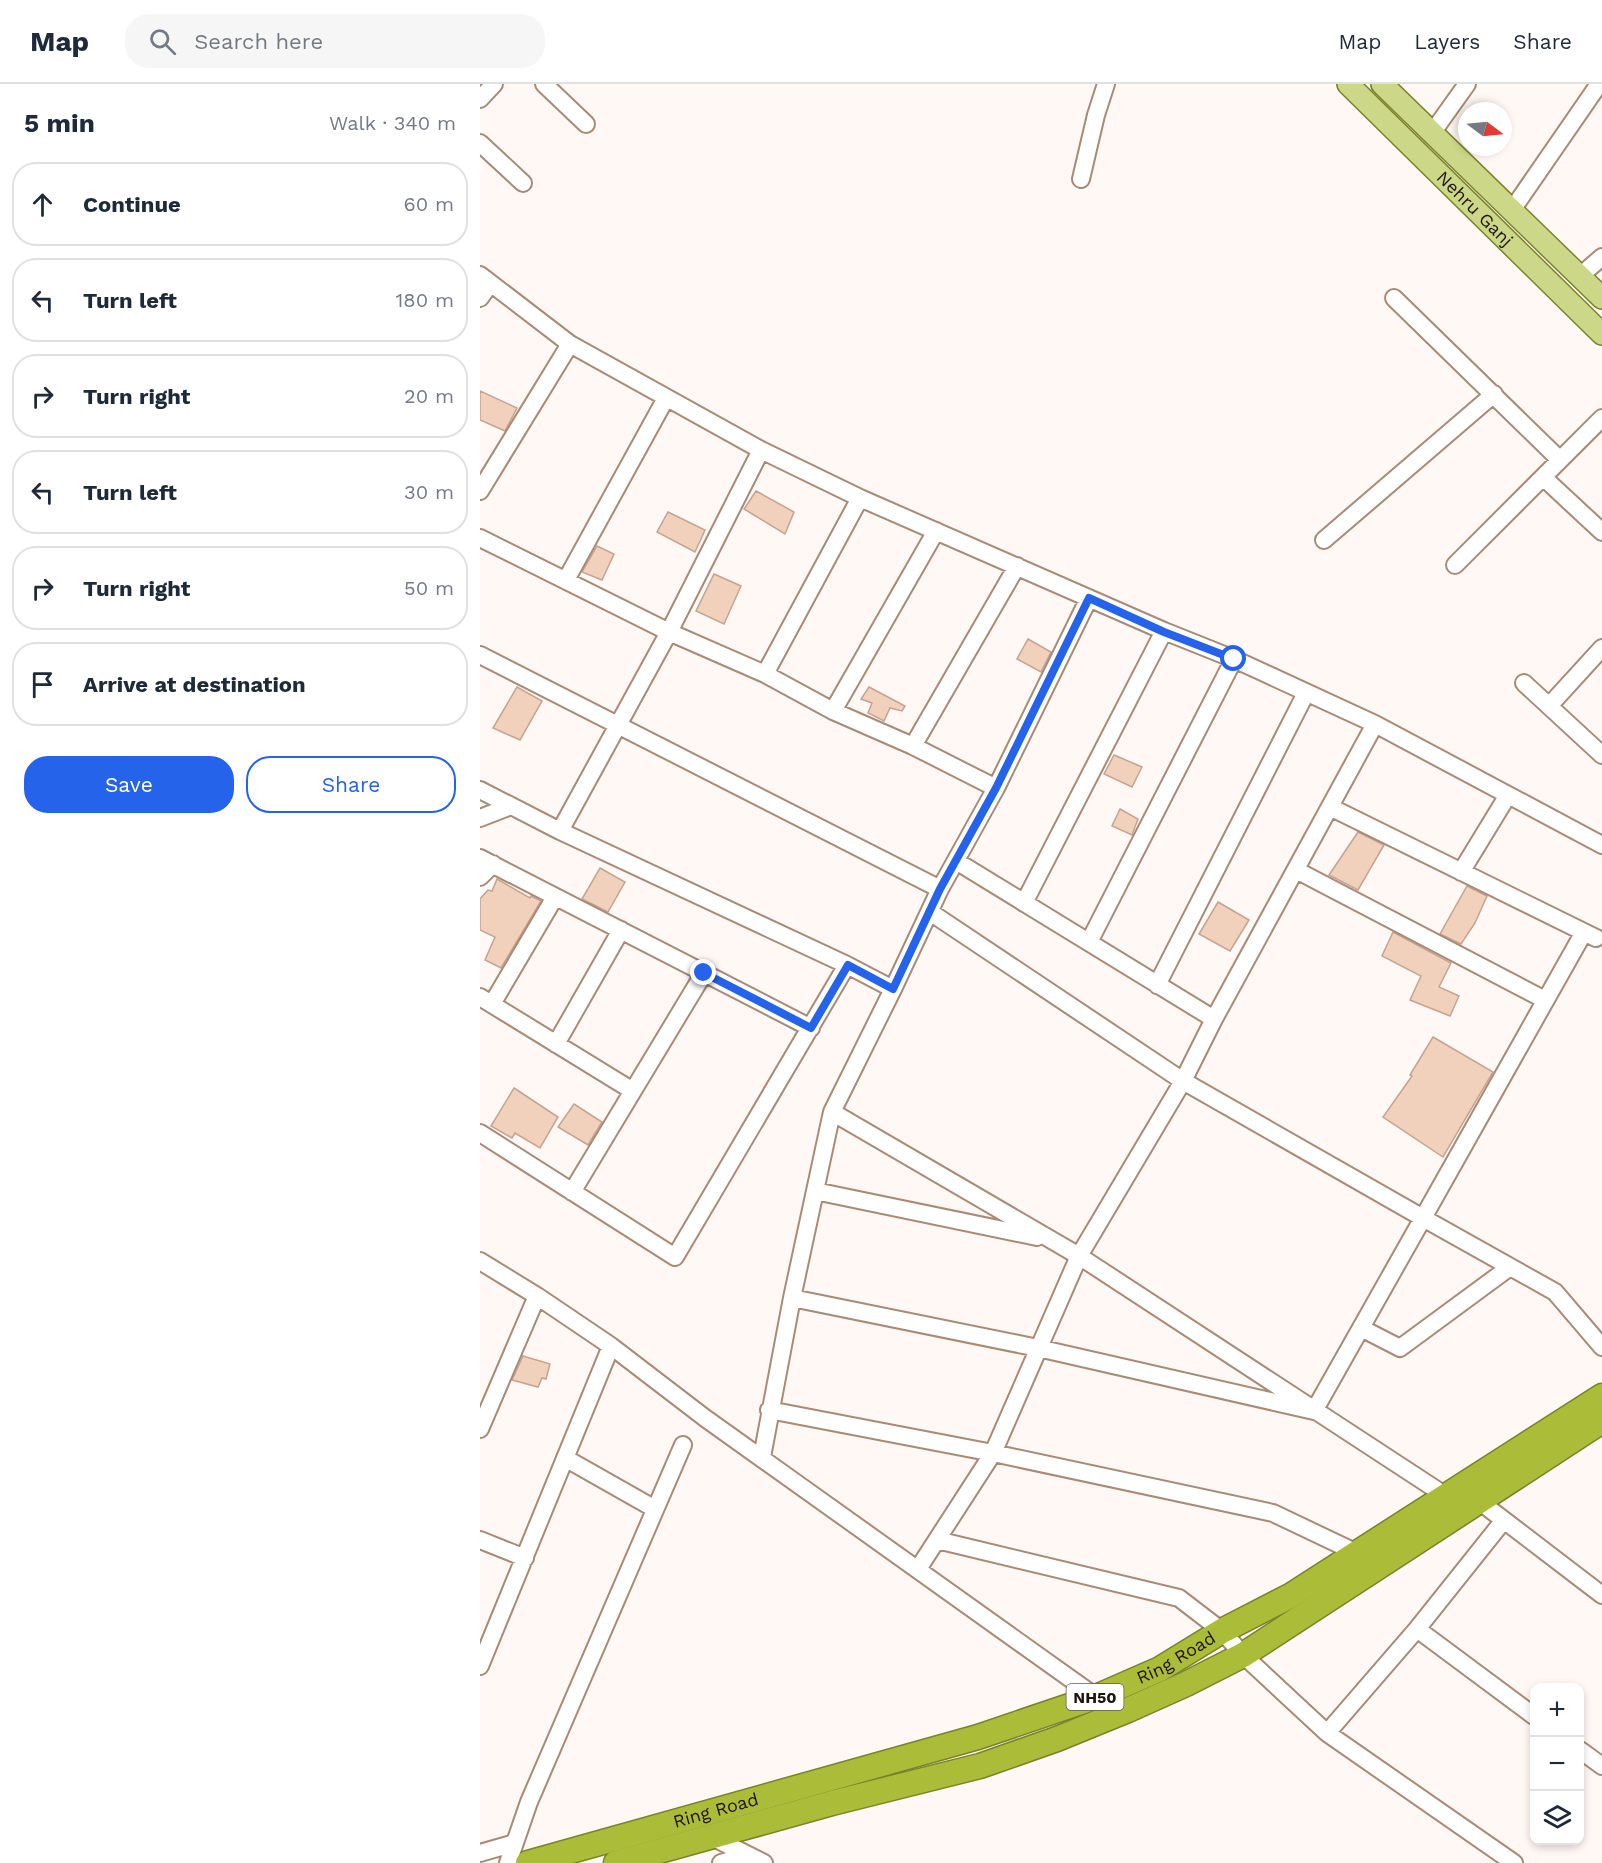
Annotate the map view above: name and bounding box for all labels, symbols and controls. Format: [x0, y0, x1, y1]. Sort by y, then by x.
search box [125, 14, 545, 68]
text: Map [30, 25, 89, 58]
icon: search [146, 25, 179, 58]
text: Search here [194, 29, 323, 54]
text: Map [1338, 29, 1381, 54]
text: Layers [1414, 29, 1480, 54]
text: Share [1513, 29, 1572, 54]
north arrow [1458, 102, 1512, 156]
text: 5 min [24, 108, 95, 138]
text: Walk · 340 m [329, 111, 456, 135]
street label: Nehru Ganj [1433, 166, 1518, 251]
icon: ahead [26, 188, 59, 221]
text: Continue [83, 192, 181, 217]
text: 60 m [404, 192, 454, 216]
icon: left [26, 284, 59, 317]
text: Turn left [83, 288, 177, 313]
text: 180 m [396, 288, 454, 312]
icon: right [26, 380, 59, 413]
text: Turn right [83, 384, 190, 409]
text: 20 m [404, 384, 454, 408]
icon: left [26, 476, 59, 509]
text: Turn left [83, 480, 177, 505]
text: 30 m [404, 480, 454, 504]
icon: right [26, 572, 59, 605]
text: Turn right [83, 576, 190, 601]
text: 50 m [404, 576, 454, 600]
route start [1220, 645, 1246, 671]
icon: arrive [26, 668, 59, 701]
text: Arrive at destination [83, 672, 306, 697]
button: Save [24, 756, 234, 813]
button: Share [246, 756, 456, 813]
route end [690, 959, 716, 985]
street label: Ring Road [1133, 1627, 1219, 1688]
map controls [1530, 1683, 1584, 1845]
button: + [1530, 1683, 1584, 1737]
road number: NH50 [1066, 1684, 1124, 1710]
button: − [1530, 1737, 1584, 1791]
street label: Ring Road [671, 1788, 761, 1832]
button: layers [1530, 1791, 1584, 1845]

